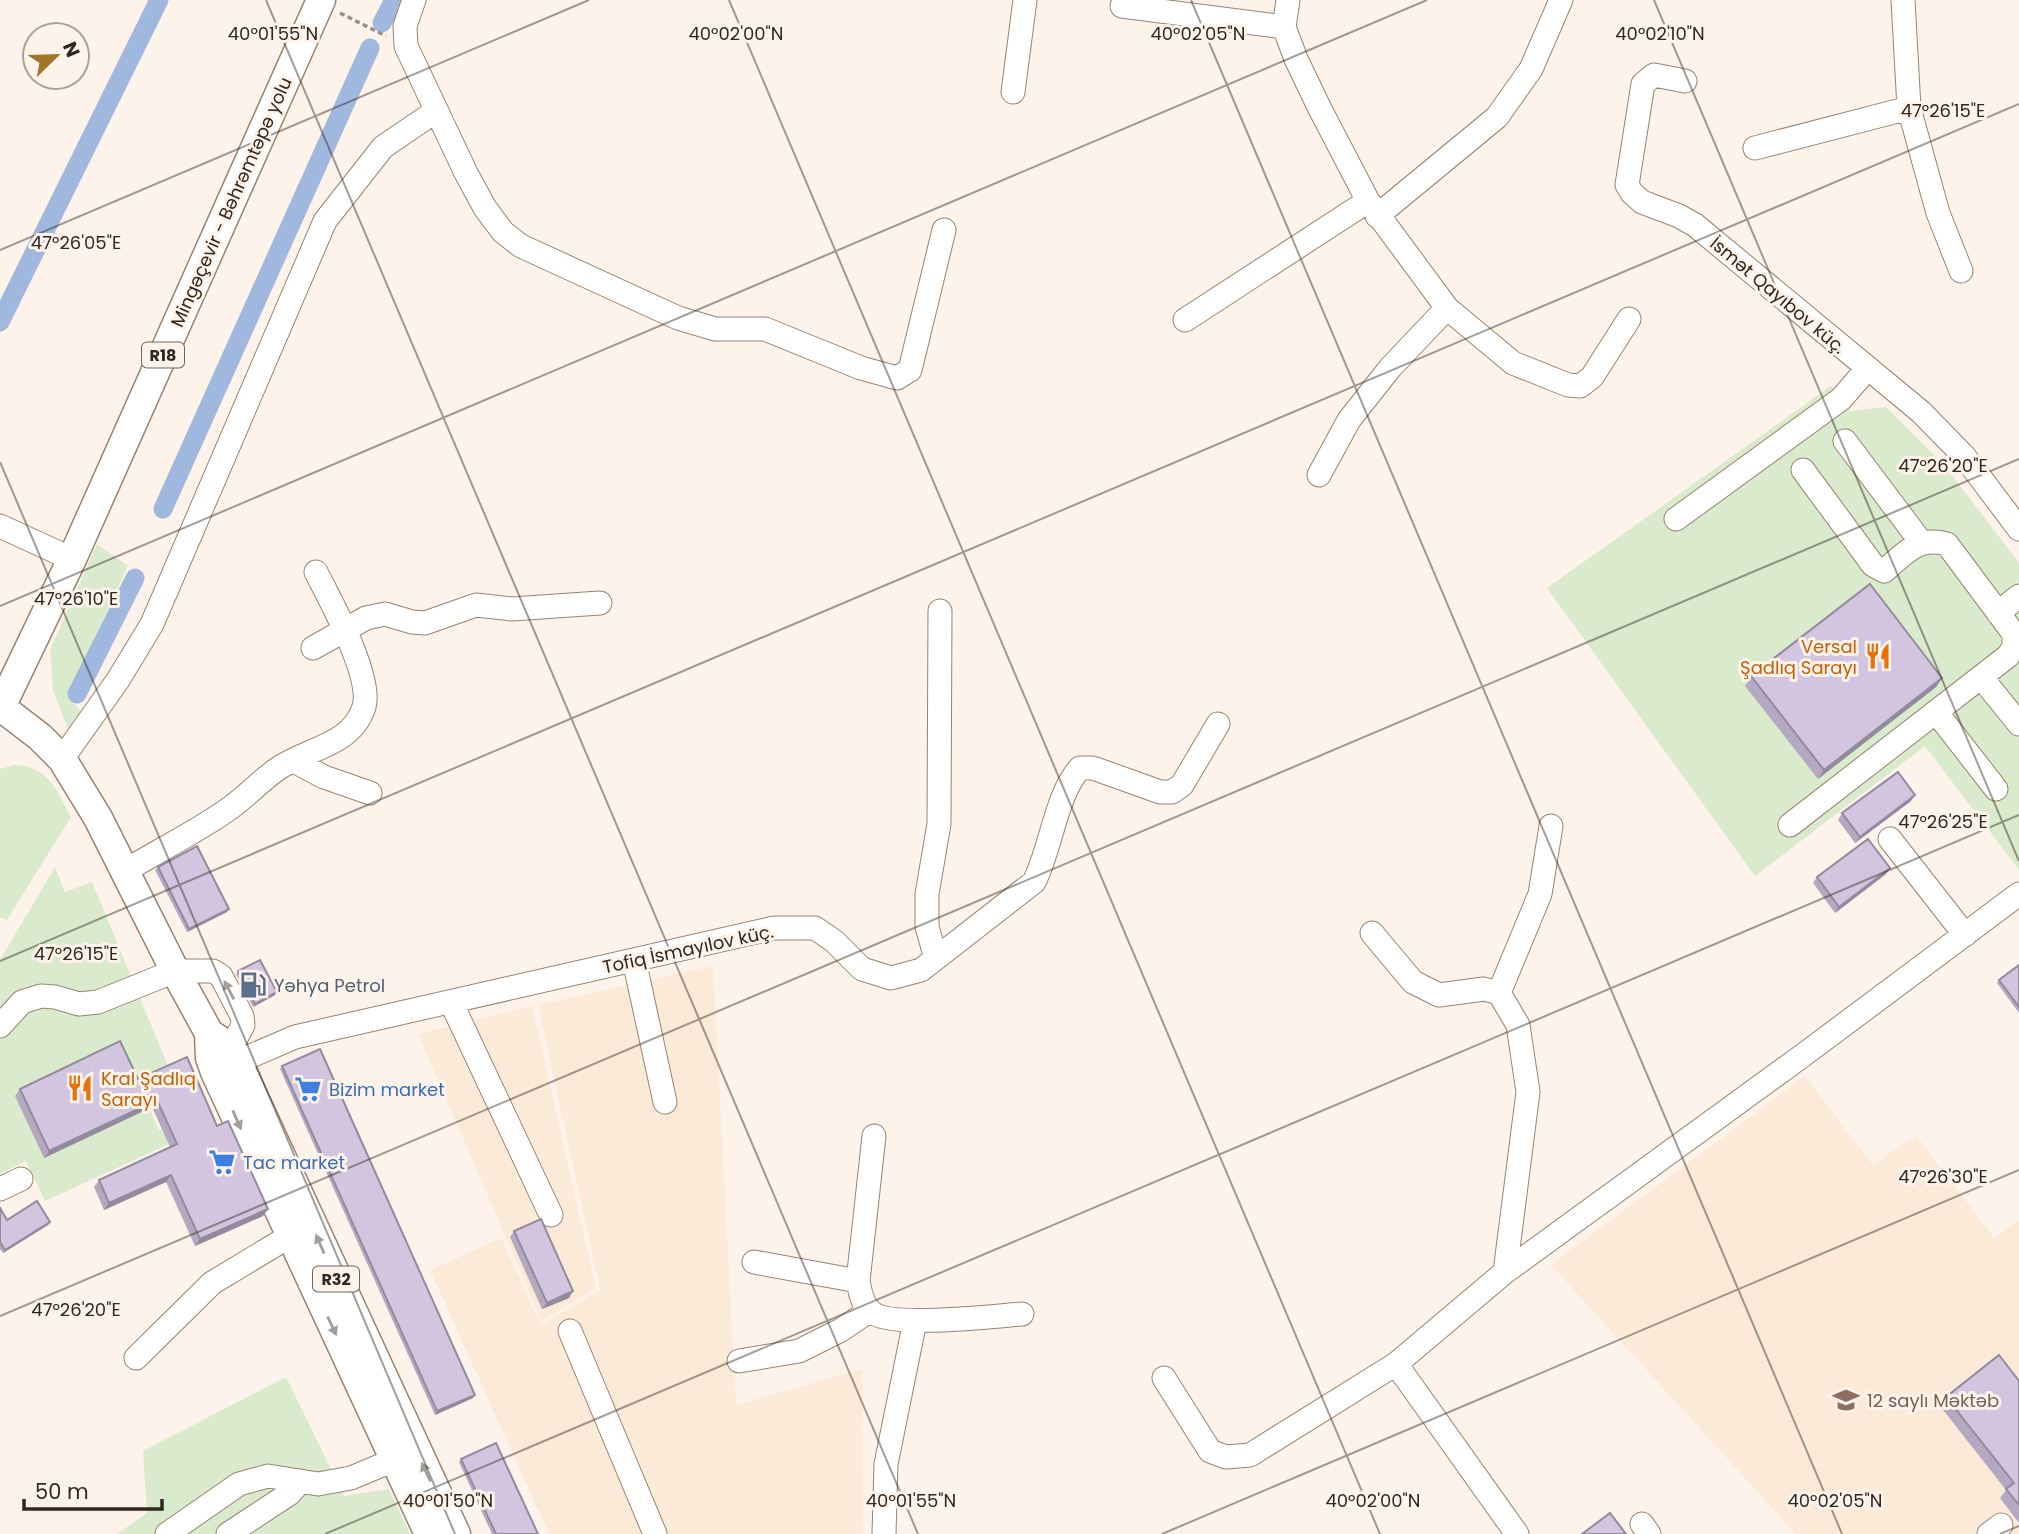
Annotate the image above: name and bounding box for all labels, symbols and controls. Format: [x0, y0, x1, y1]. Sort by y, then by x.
north arrow [21, 21, 91, 91]
text: 40°01'55"N [228, 21, 318, 46]
text: 40°02'00"N [688, 21, 784, 46]
text: 40°02'05"N [1150, 21, 1246, 46]
text: 40°02'10"N [1615, 21, 1705, 46]
text: N [56, 38, 86, 61]
street label: Mingəçevir - Bəhrəmtəpə yolu [164, 73, 298, 331]
text: 47°26'15"E [1901, 98, 1985, 123]
text: 47°26'05"E [31, 230, 121, 255]
street label: İsmət Qayıbov küç. [1705, 231, 1851, 359]
road number: R18 [142, 342, 184, 368]
text: 47°26'20"E [1898, 453, 1988, 478]
text: 47°26'10"E [34, 586, 118, 611]
place label: Versal Şadlıq Sarayı [1740, 634, 1857, 680]
restaurant icon: Versal Şadlıq Sarayı [1863, 641, 1893, 671]
text: 47°26'25"E [1898, 809, 1988, 834]
street label: Tofiq İsmayılov küç. [600, 919, 776, 979]
text: 47°26'15"E [34, 941, 118, 966]
fuel station icon: Yəhya Petrol [238, 970, 268, 1000]
place label: Yəhya Petrol [274, 973, 385, 998]
one-way arrow [223, 981, 235, 1000]
place label: Kral Şadlıq Sarayı [101, 1066, 196, 1112]
restaurant icon: Kral Şadlıq Sarayı [65, 1073, 95, 1103]
supermarket icon: Bizim market [293, 1074, 323, 1104]
place label: Bizim market [329, 1077, 445, 1102]
one-way arrow [232, 1109, 243, 1130]
supermarket icon: Tac market [207, 1147, 237, 1177]
place label: Tac market [243, 1150, 345, 1175]
text: 47°26'30"E [1898, 1164, 1988, 1189]
one-way arrow [314, 1234, 326, 1254]
road number: R32 [313, 1266, 359, 1292]
text: 47°26'20"E [31, 1297, 121, 1322]
one-way arrow [326, 1316, 338, 1336]
school or university icon: 12 saylı Məktəb [1831, 1385, 1861, 1415]
place label: 12 saylı Məktəb [1867, 1388, 1999, 1413]
one-way arrow [421, 1462, 432, 1482]
scale bar [24, 1468, 163, 1512]
text: 50 m [35, 1477, 89, 1506]
text: 40°01'50"N [403, 1488, 493, 1513]
text: 40°01'55"N [866, 1488, 956, 1513]
text: 40°02'00"N [1325, 1488, 1421, 1513]
text: 40°02'05"N [1787, 1488, 1883, 1513]

